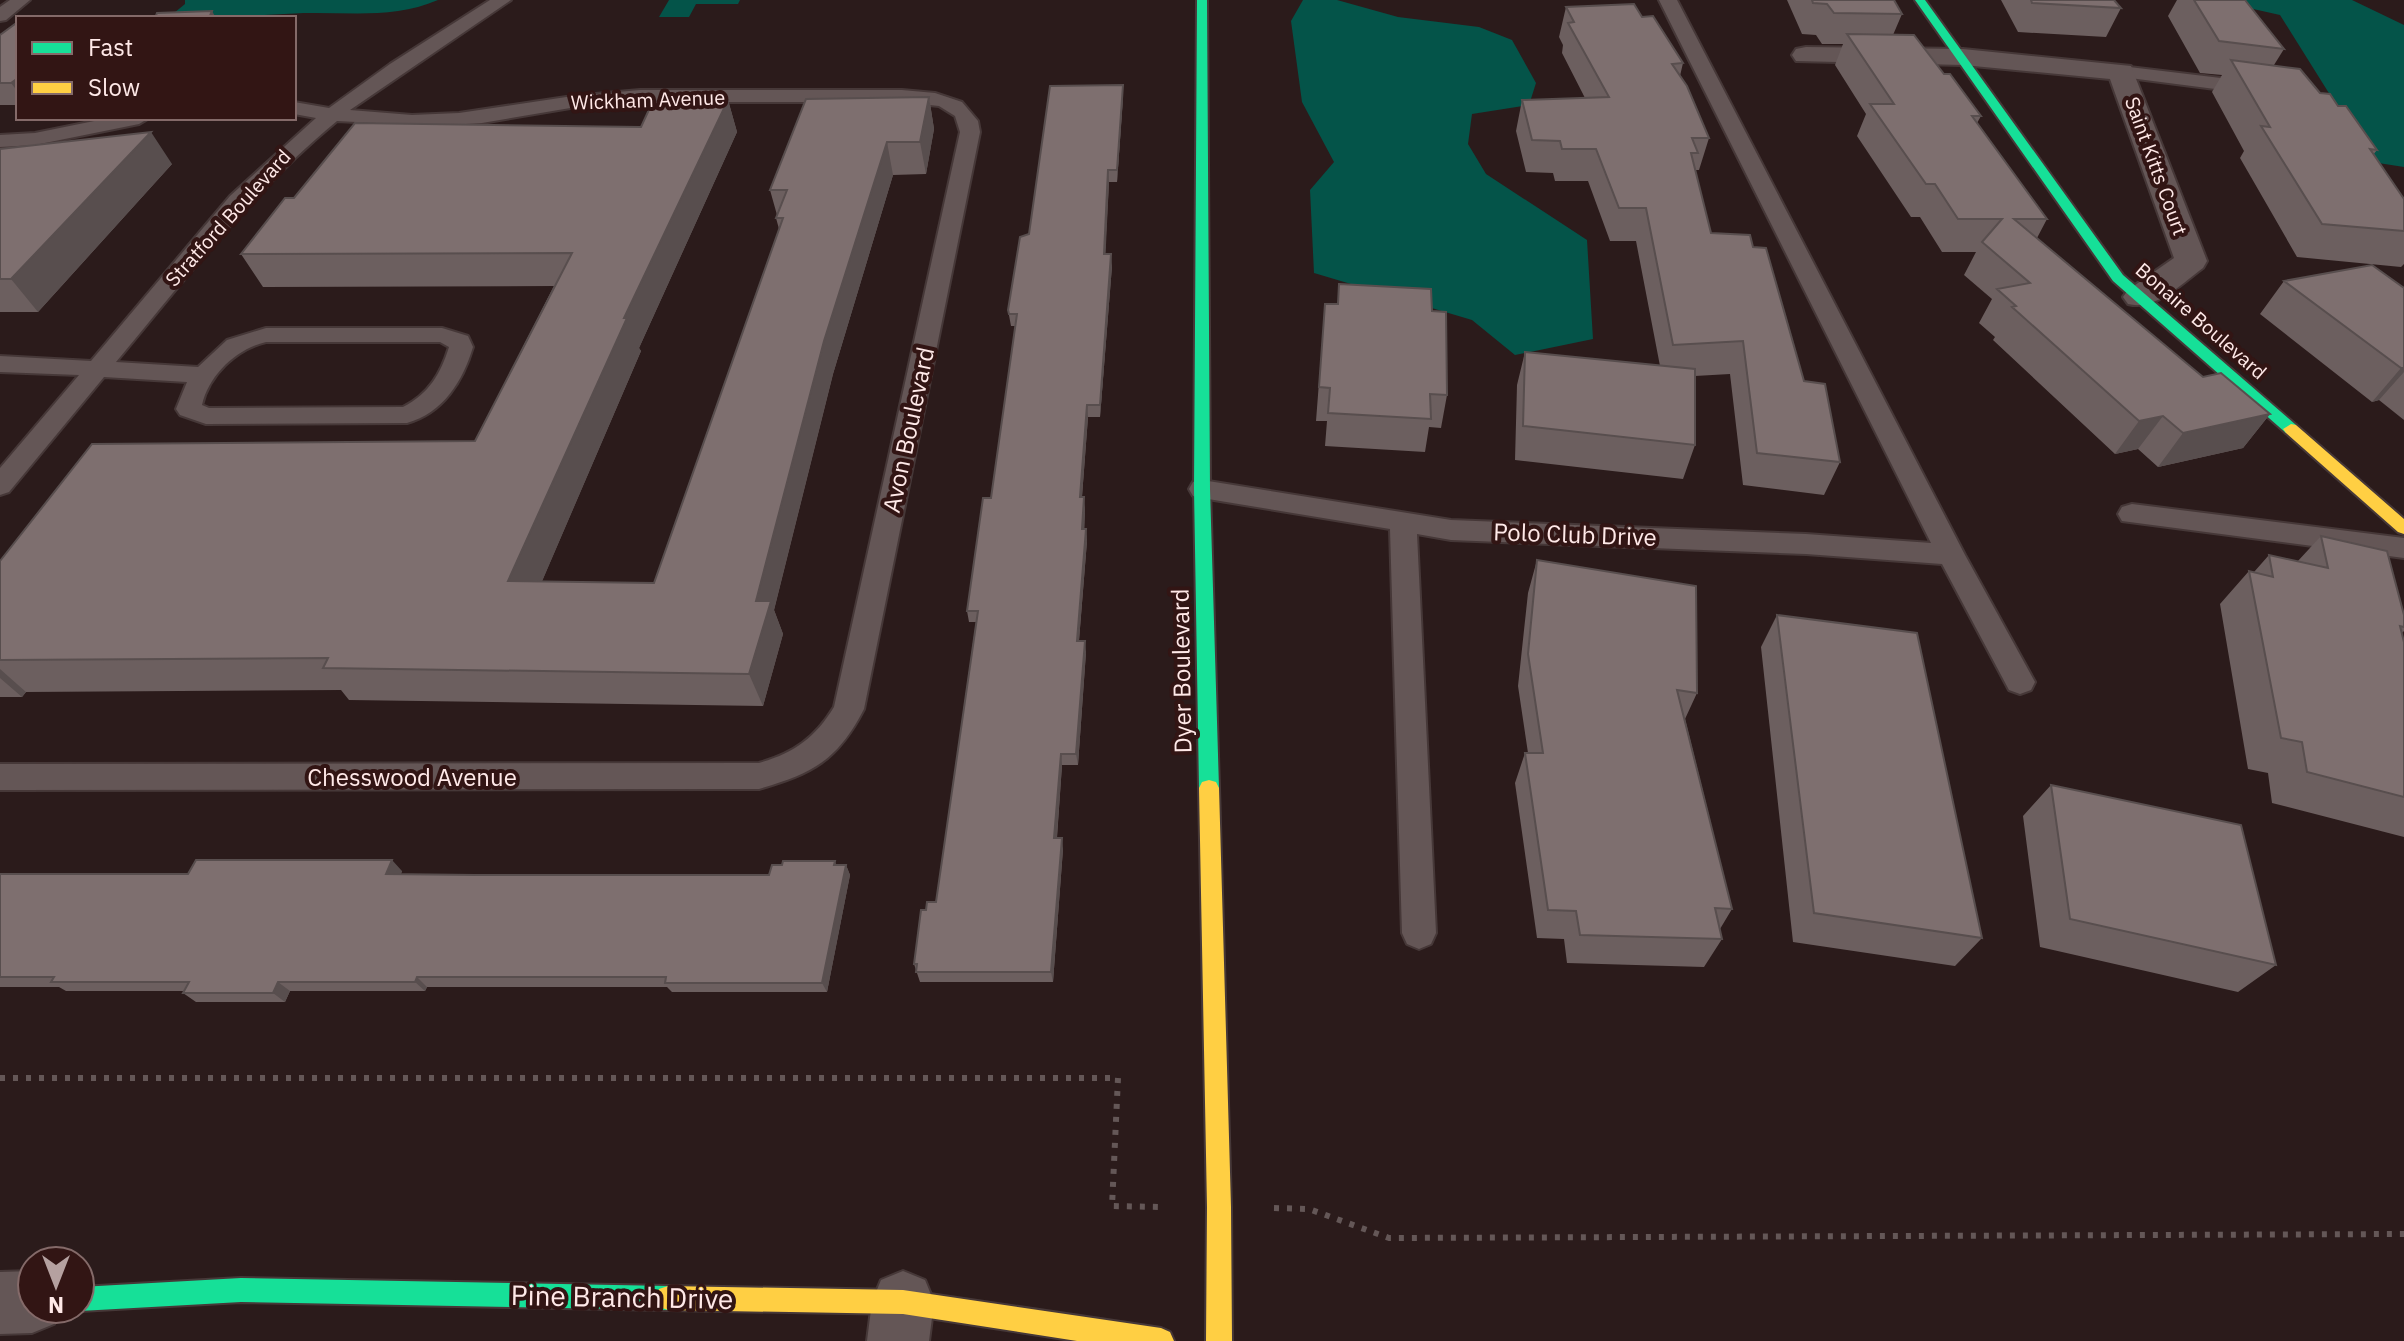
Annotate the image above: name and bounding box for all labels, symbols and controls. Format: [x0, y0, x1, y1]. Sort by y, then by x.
legend [16, 16, 296, 120]
text: Fast [88, 31, 133, 63]
text: Slow [88, 71, 140, 103]
street label: Wickham Avenue [570, 83, 726, 116]
street label: Saint Kitts Court [2119, 93, 2194, 239]
street label: Stratford Boulevard [159, 143, 296, 292]
street label: Bonaire Boulevard [2130, 256, 2273, 385]
street label: Avon Boulevard [875, 344, 941, 516]
street label: Polo Club Drive [1493, 515, 1657, 553]
street label: Dyer Boulevard [1164, 588, 1198, 754]
street label: Chesswood Avenue [307, 761, 517, 793]
north arrow [16, 1245, 96, 1325]
street label: Pine Branch Drive [510, 1276, 734, 1317]
text: N [48, 1291, 64, 1320]

